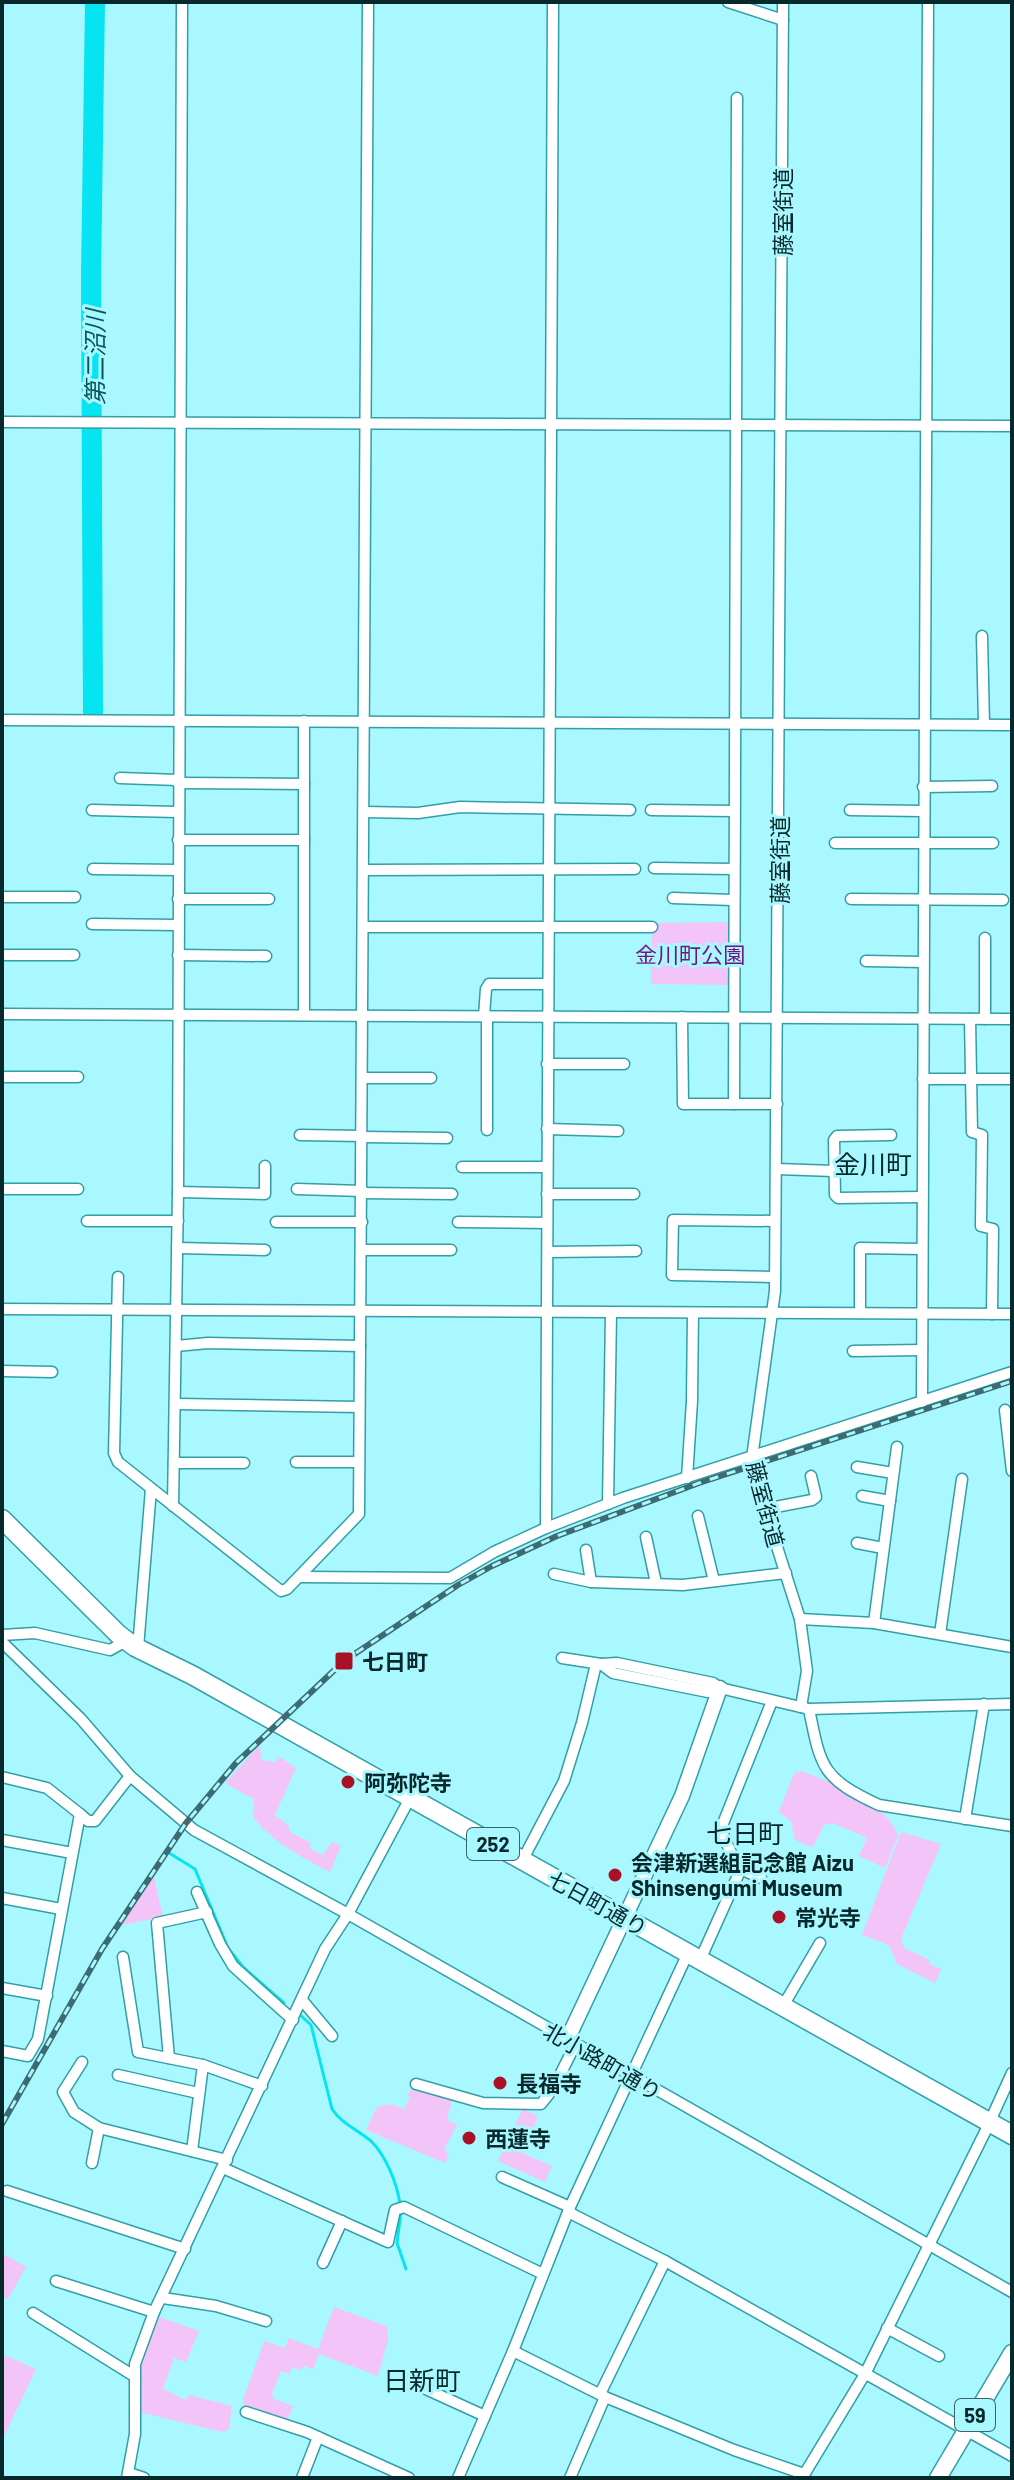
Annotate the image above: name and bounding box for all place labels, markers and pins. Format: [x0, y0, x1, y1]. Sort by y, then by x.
place label: 七日町 [362, 1648, 428, 1674]
marker: 七日町 [333, 1650, 355, 1672]
place label: 阿弥陀寺 [364, 1769, 452, 1795]
marker: 阿弥陀寺 [339, 1773, 357, 1791]
place label: 会津新選組記念館 Aizu Shinsengumi Museum [631, 1849, 854, 1900]
marker: 会津新選組記念館 Aizu Shinsengumi Museum [606, 1866, 624, 1884]
place label: 常光寺 [795, 1904, 861, 1930]
marker: 常光寺 [770, 1908, 788, 1926]
place label: 長福寺 [516, 2070, 582, 2096]
marker: 長福寺 [491, 2074, 509, 2092]
place label: 西蓮寺 [485, 2125, 551, 2151]
marker: 西蓮寺 [460, 2129, 478, 2147]

